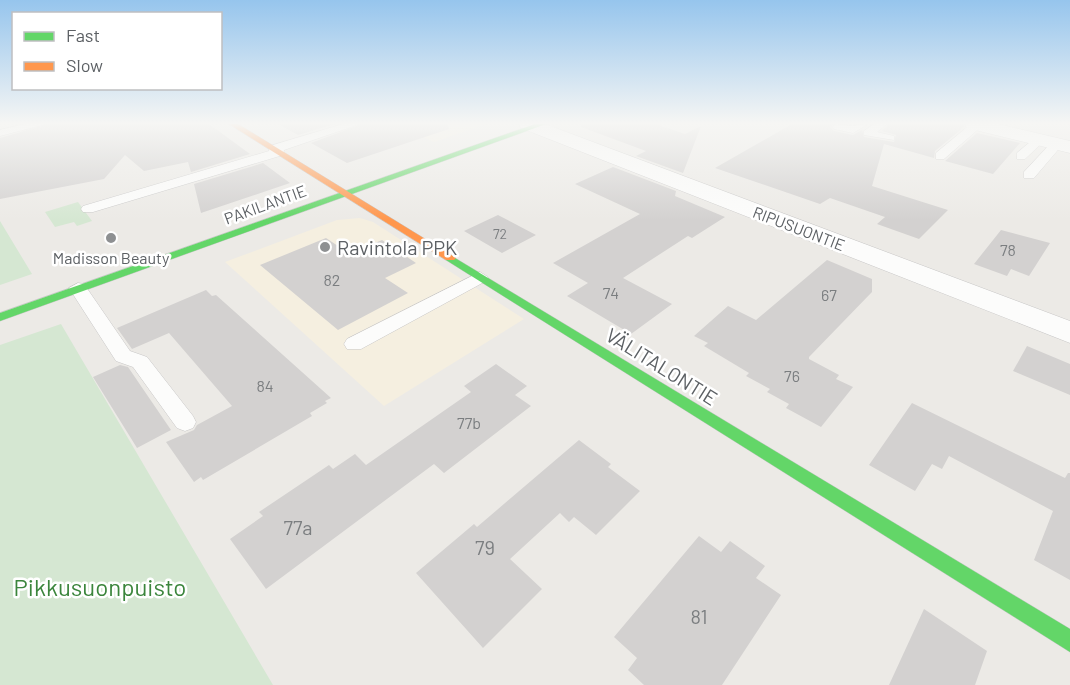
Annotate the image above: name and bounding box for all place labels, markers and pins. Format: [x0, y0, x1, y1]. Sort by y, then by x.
marker: Madisson Beauty [104, 231, 118, 245]
place label: Ravintola PPK [337, 235, 457, 259]
marker: Ravintola PPK [318, 240, 332, 254]
place label: Madisson Beauty [53, 248, 170, 267]

